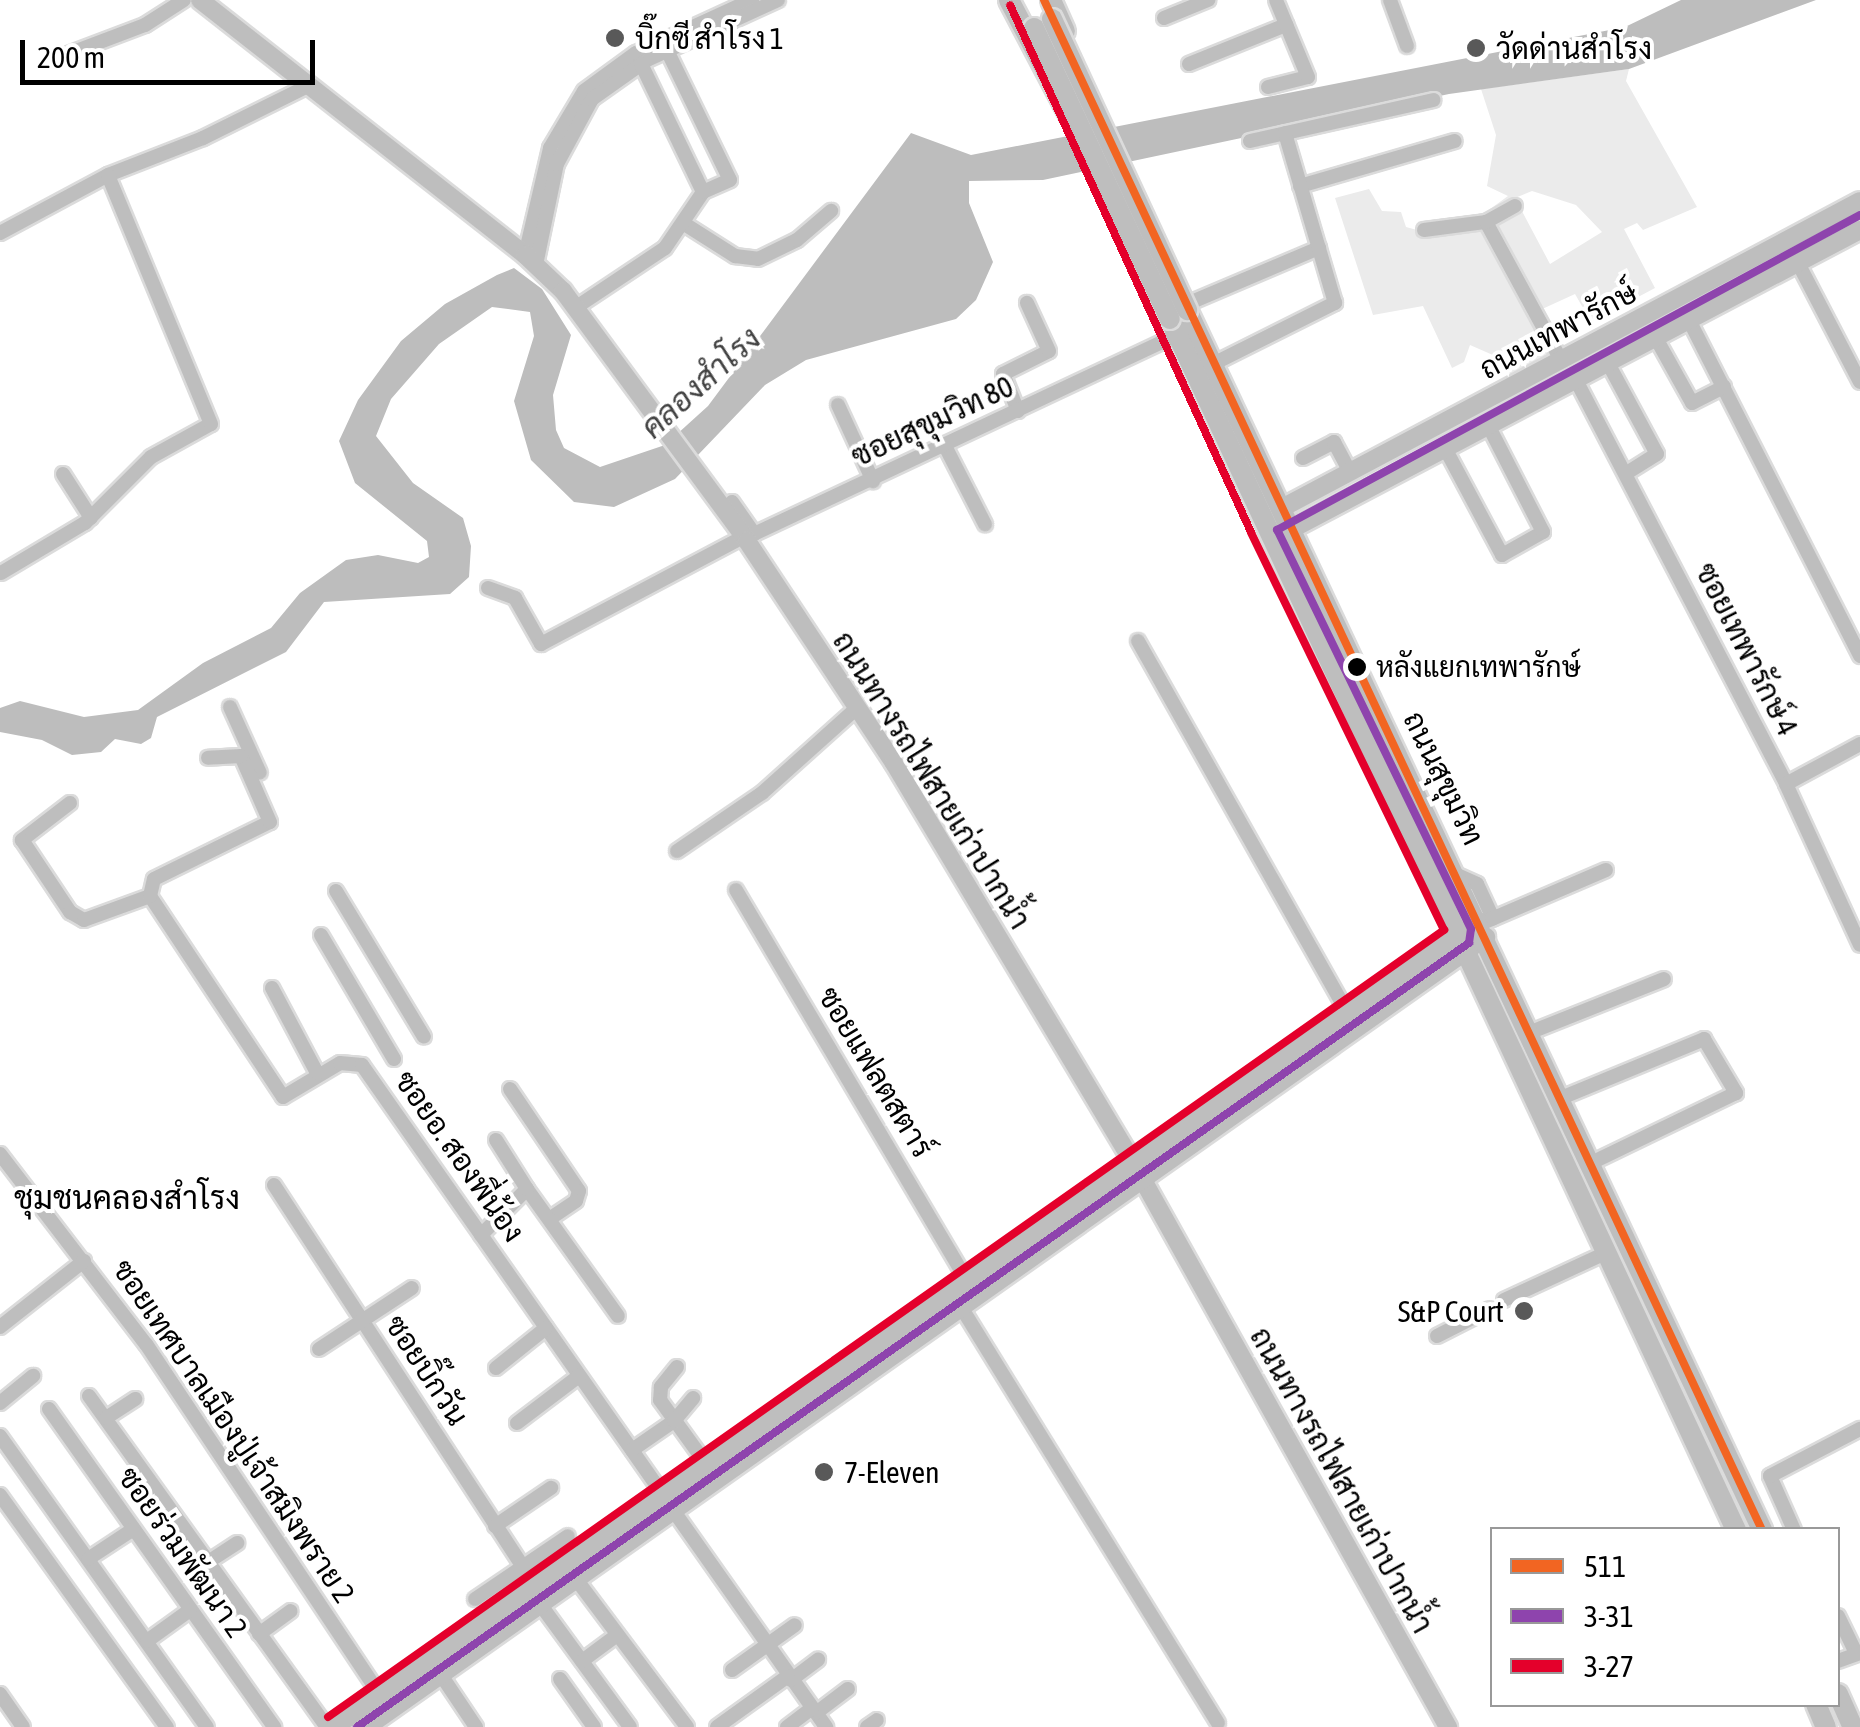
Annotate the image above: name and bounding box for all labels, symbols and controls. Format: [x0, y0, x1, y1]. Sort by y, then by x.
scale bar [25, 20, 320, 82]
place label: บิ๊กซี สำโรง 1 [635, 20, 784, 56]
marker: บิ๊กซี สำโรง 1 [604, 27, 626, 49]
place label: วัดด่านสำโรง [1496, 30, 1652, 66]
marker: วัดด่านสำโรง [1465, 37, 1487, 59]
text: 200 m [37, 40, 105, 74]
street label: ถนนเทพารักษ์ [1473, 274, 1643, 386]
water label: คลองสำโรง [633, 319, 769, 447]
street label: ซอยสุขุมวิท 80 [845, 368, 1019, 474]
street label: ซอยเทพารักษ์ 4 [1688, 557, 1806, 741]
street label: ถนนทางรถไฟสายเก่าปากน้ำ [826, 625, 1038, 935]
place label: หลังแยกเทพารักษ์ [1376, 650, 1581, 684]
marker: หลังแยกเทพารักษ์ [1347, 657, 1367, 677]
street label: ถนนสุขุมวิท [1396, 705, 1492, 851]
street label: ซอยแฟลตสตาร์ [811, 980, 941, 1164]
street label: ซอยอ. สองพี่น้อง [388, 1063, 532, 1249]
district label: ชุมชนคลองสำโรง [14, 1179, 240, 1217]
street label: ซอยเทศบาลเมืองปู่เจ้าสมิงพราย 2 [105, 1253, 363, 1609]
place label: S&P Court [1398, 1293, 1504, 1329]
marker: S&P Court [1513, 1300, 1535, 1322]
street label: ซอยบิ๊กวัน [378, 1308, 476, 1432]
street label: ถนนทางรถไฟสายเก่าปากน้ำ [1243, 1321, 1441, 1639]
place label: 7-Eleven [844, 1454, 940, 1490]
street label: ซอยร่วมพัฒนา 2 [111, 1460, 255, 1644]
marker: 7-Eleven [813, 1461, 835, 1483]
legend [1490, 1527, 1840, 1707]
text: 511 [1584, 1549, 1626, 1583]
text: 3-31 [1584, 1599, 1634, 1633]
text: 3-27 [1584, 1649, 1634, 1683]

